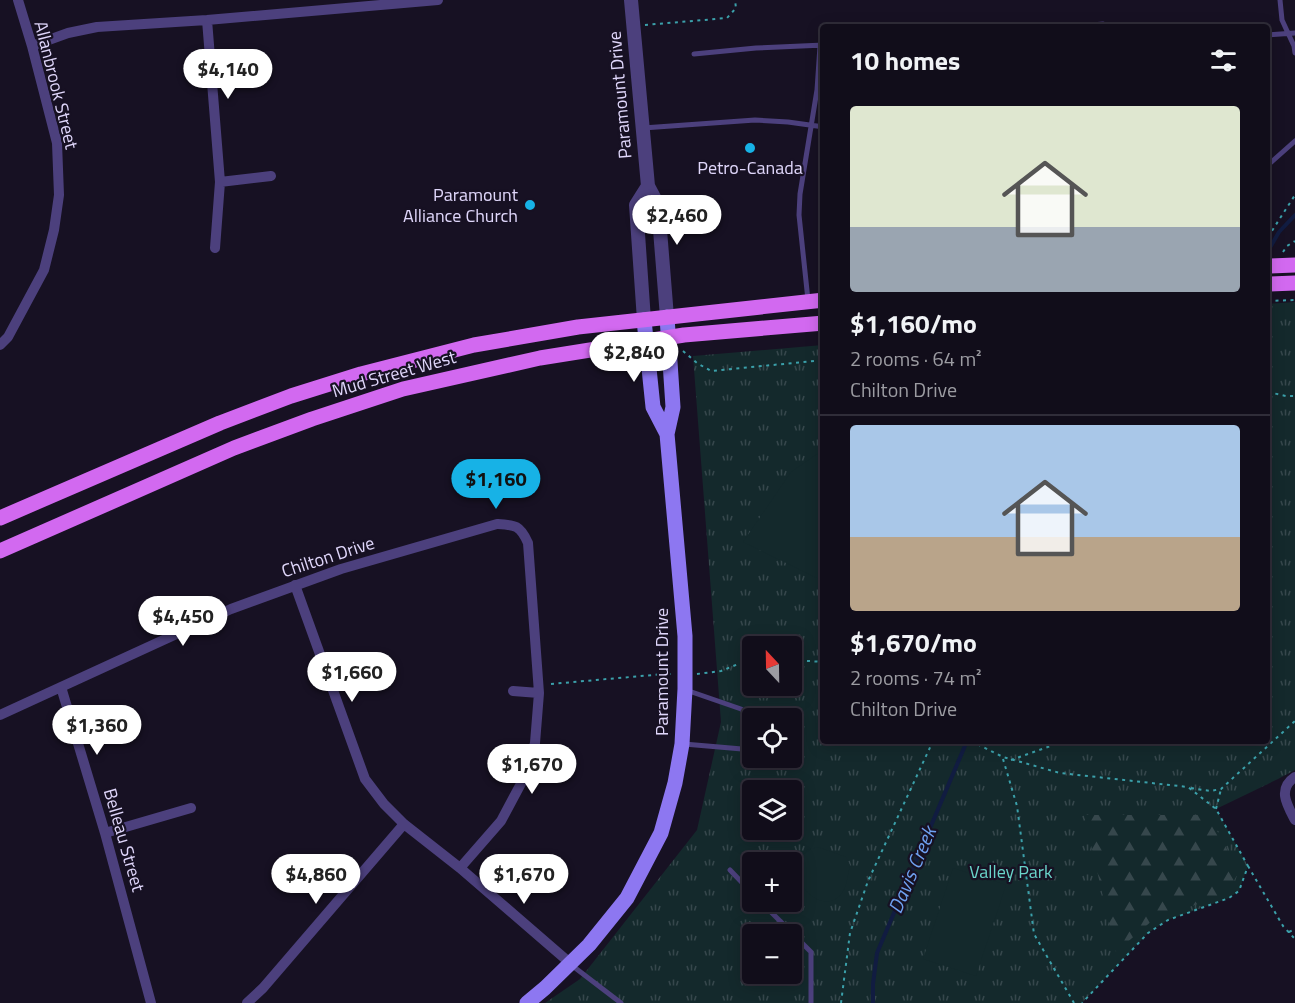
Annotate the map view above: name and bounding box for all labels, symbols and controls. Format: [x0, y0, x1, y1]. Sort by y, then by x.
street label: Allanbrook Street [28, 18, 86, 152]
street label: Paramount Drive [600, 30, 639, 160]
text: 10 homes [850, 41, 960, 80]
icon: filters [1207, 44, 1240, 77]
pin: $4,140 [179, 49, 277, 100]
text: $4,140 [197, 53, 259, 84]
marker: Petro-Canada [743, 141, 757, 155]
icon: home [991, 145, 1099, 253]
place label: Petro-Canada [697, 154, 803, 181]
place label: Paramount Alliance Church [403, 181, 519, 229]
pin: $2,460 [628, 195, 726, 246]
marker: Paramount Alliance Church [523, 198, 537, 212]
text: $2,460 [646, 199, 708, 230]
text: $1,160/mo [850, 304, 977, 343]
pin: $2,840 [585, 332, 683, 383]
text: $2,840 [603, 336, 665, 367]
street label: Mud Street West [329, 343, 460, 404]
text: 2 rooms · 64 m² [850, 343, 982, 374]
text: Chilton Drive [850, 374, 957, 405]
pin: $1,160 [447, 459, 545, 510]
text: $1,160 [465, 463, 527, 494]
icon: home [991, 464, 1099, 572]
street label: Chilton Drive [278, 529, 378, 584]
pin: $4,450 [134, 596, 232, 647]
text: $4,450 [152, 600, 214, 631]
street label: Paramount Drive [648, 608, 675, 736]
text: $1,670/mo [850, 623, 977, 662]
north arrow [742, 636, 802, 696]
map controls [742, 636, 802, 984]
pin: $1,660 [303, 652, 401, 703]
text: $1,660 [321, 656, 383, 687]
text: 2 rooms · 74 m² [850, 662, 982, 693]
text: Chilton Drive [850, 693, 957, 724]
pin: $1,360 [48, 705, 146, 756]
button: locate [742, 708, 802, 768]
text: $1,360 [66, 709, 128, 740]
pin: $1,670 [483, 744, 581, 795]
text: $1,670 [501, 748, 563, 779]
button: layers [742, 780, 802, 840]
street label: Belleau Street [97, 785, 152, 895]
water label: Davis Creek [879, 820, 945, 918]
button: + [742, 852, 802, 912]
pin: $4,860 [267, 854, 365, 905]
pin: $1,670 [475, 854, 573, 905]
text: $4,860 [285, 858, 347, 889]
text: $1,670 [493, 858, 555, 889]
park label: Valley Park [969, 858, 1053, 885]
button: − [742, 924, 802, 984]

